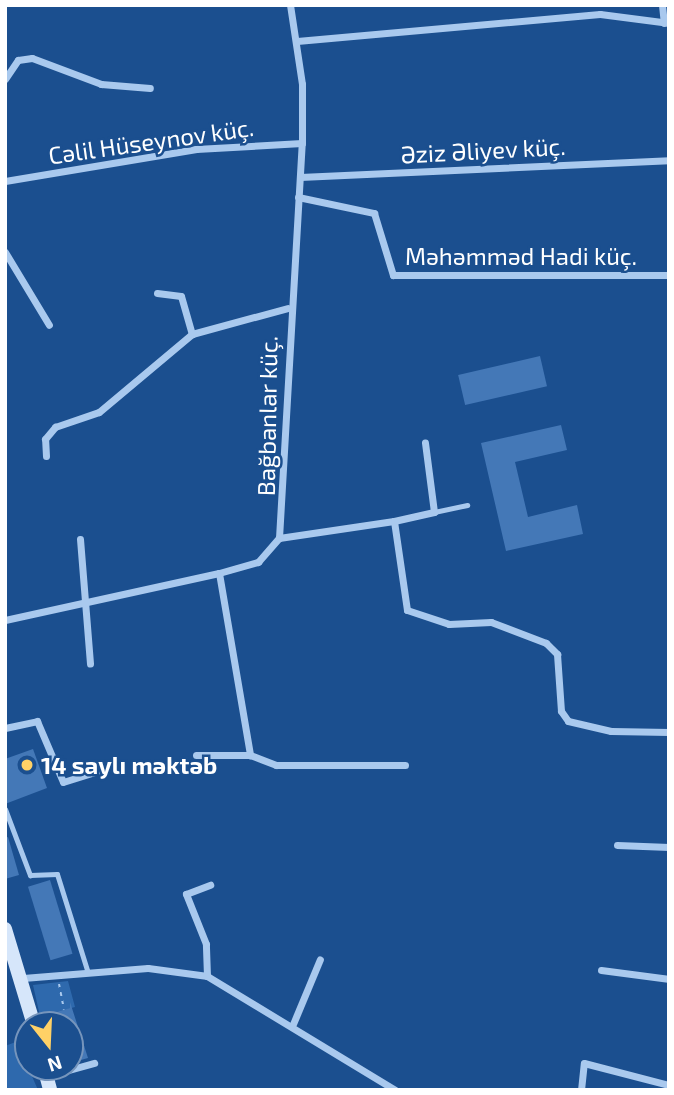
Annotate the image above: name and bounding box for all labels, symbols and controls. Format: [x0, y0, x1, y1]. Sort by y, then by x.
street label: Cəlil Hüseynov küç. [46, 112, 256, 170]
street label: Əziz Əliyev küç. [399, 131, 567, 169]
street label: Məhəmməd Hadi küç. [405, 242, 637, 270]
street label: Bağbanlar küç. [251, 335, 283, 497]
place label: 14 saylı məktəb [41, 751, 217, 779]
marker: 14 saylı məktəb [19, 757, 35, 773]
north arrow [14, 1011, 84, 1081]
text: N [45, 1051, 65, 1078]

